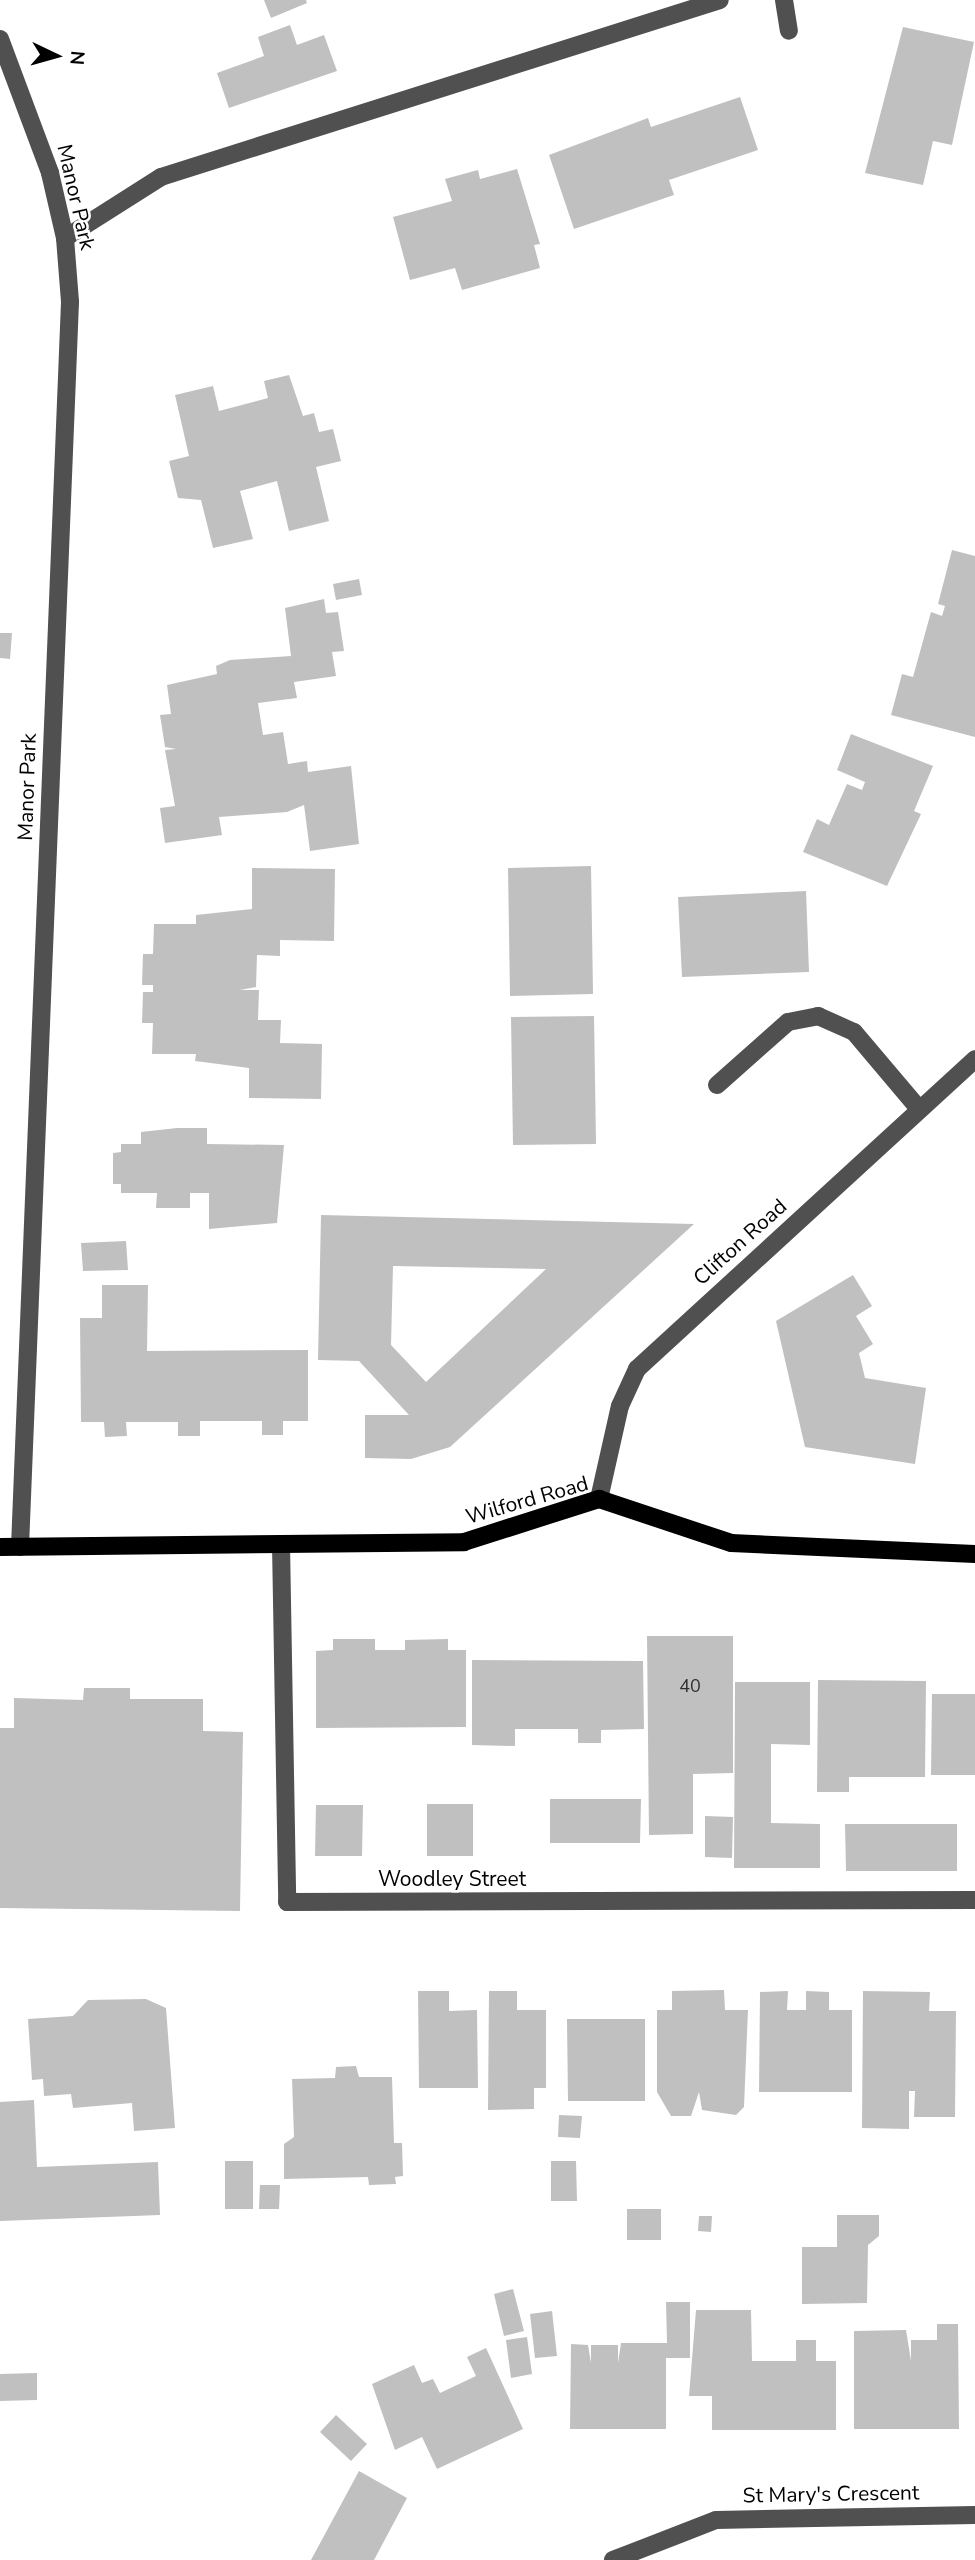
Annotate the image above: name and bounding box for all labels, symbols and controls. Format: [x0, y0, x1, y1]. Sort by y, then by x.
north arrow [21, 21, 91, 91]
text: N [63, 50, 90, 66]
street label: Manor Park [52, 142, 100, 252]
street label: Manor Park [13, 733, 41, 841]
street label: Clifton Road [688, 1194, 792, 1290]
street label: Wilford Road [463, 1470, 591, 1530]
house number: 40 [679, 1675, 701, 1697]
street label: Woodley Street [378, 1866, 526, 1892]
street label: St Mary's Crescent [743, 2480, 919, 2508]

